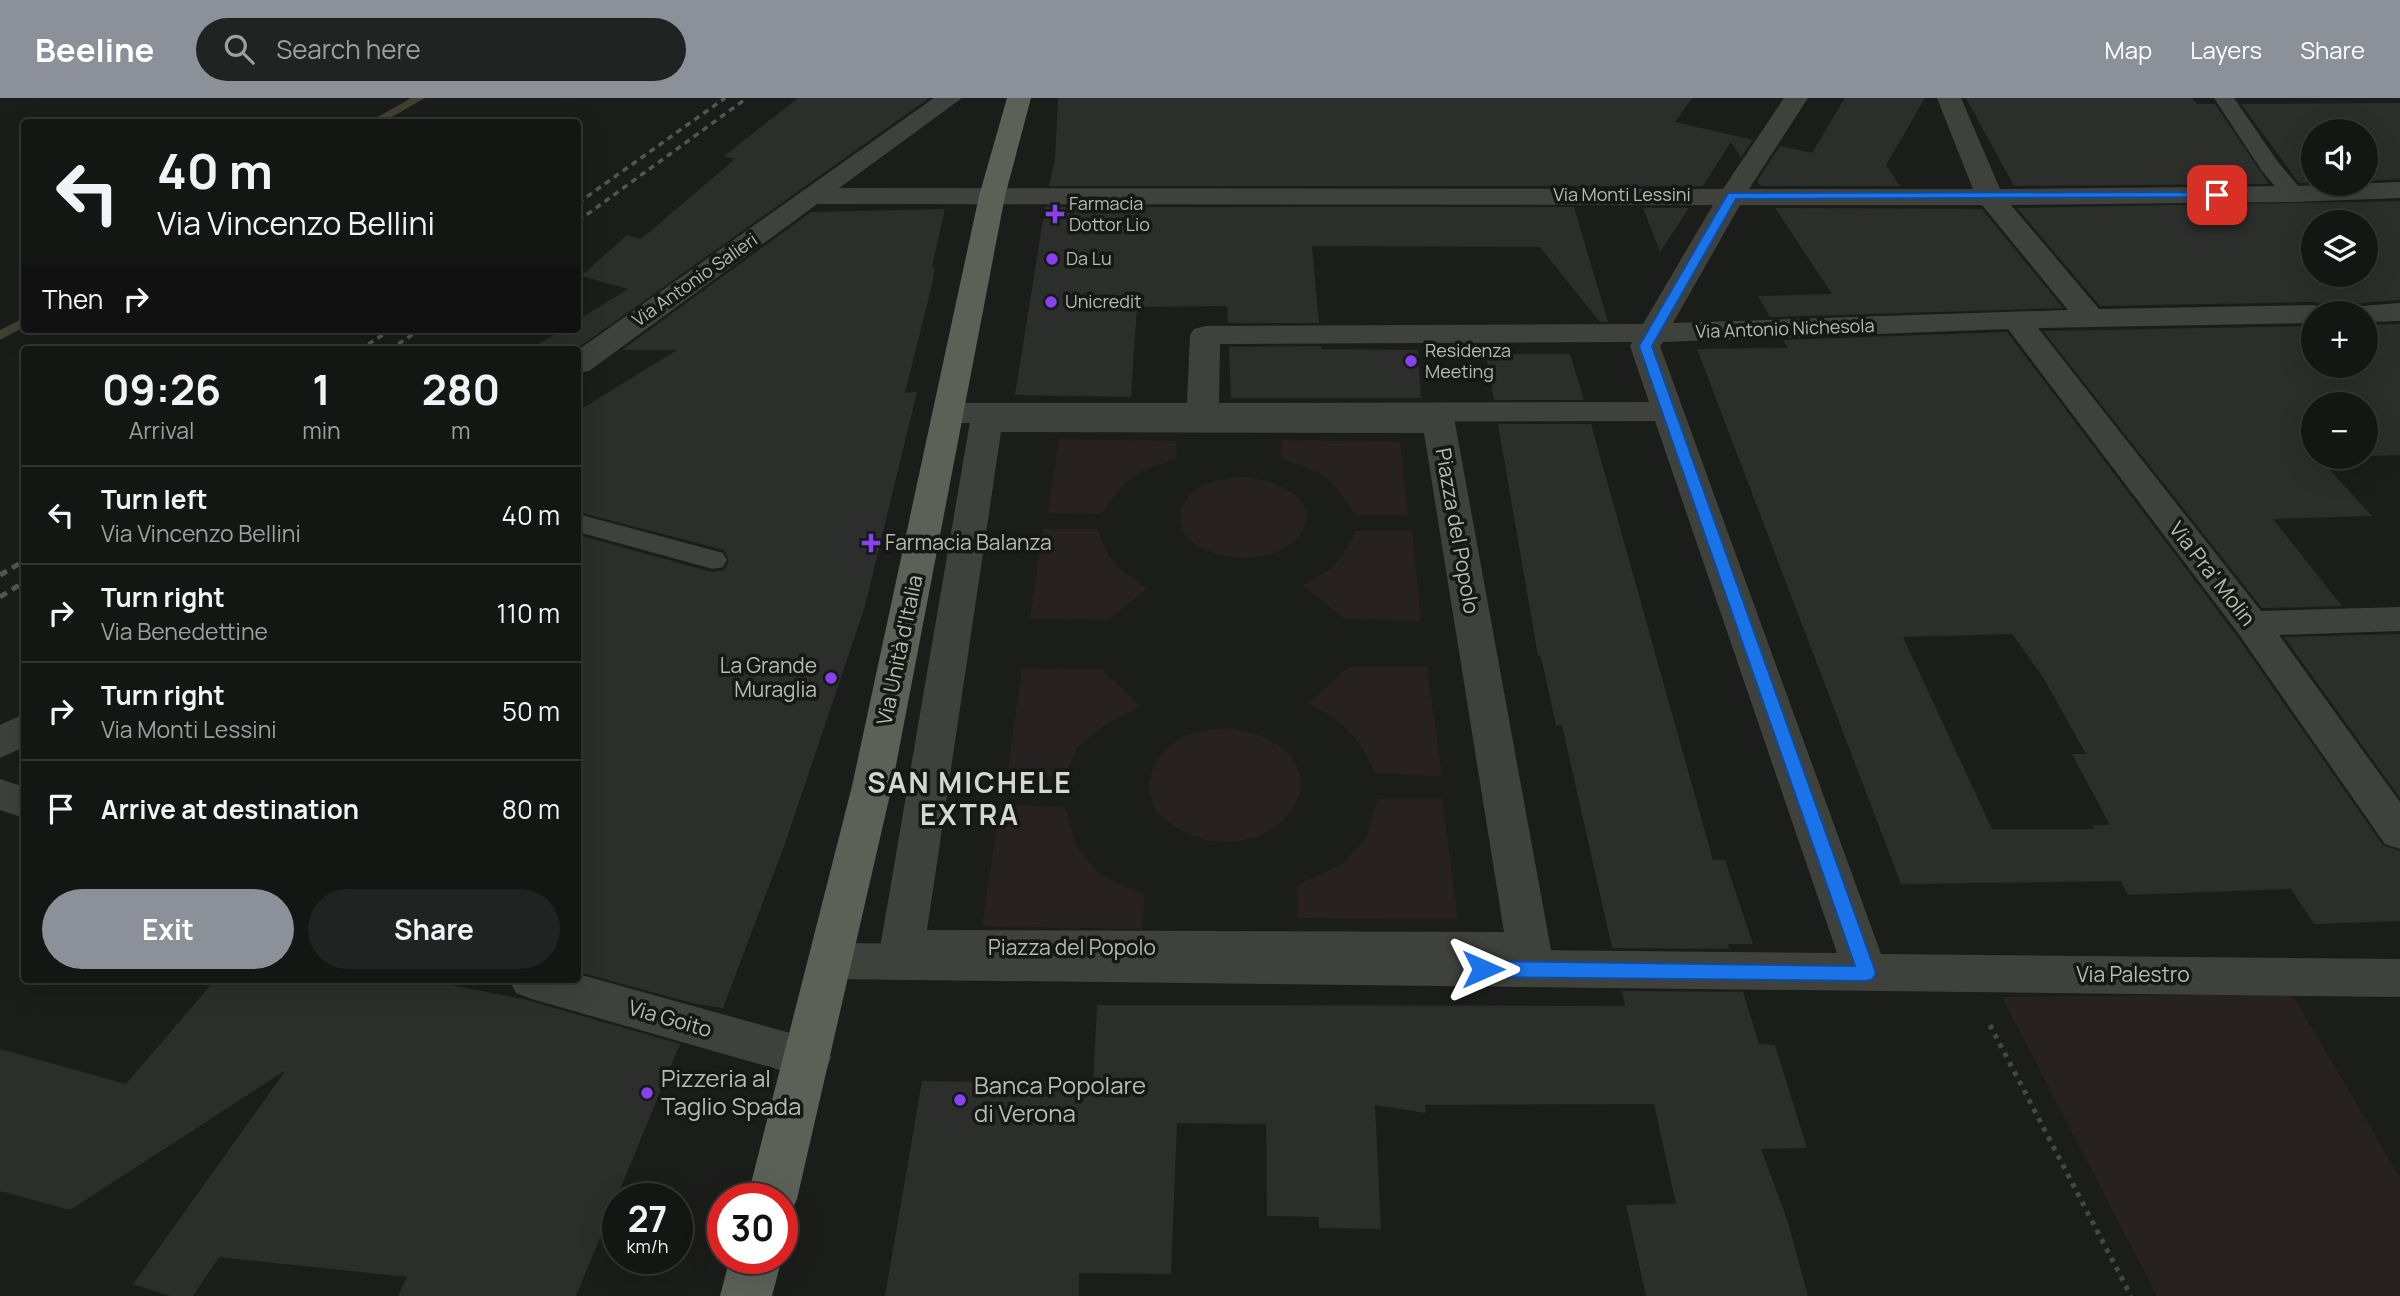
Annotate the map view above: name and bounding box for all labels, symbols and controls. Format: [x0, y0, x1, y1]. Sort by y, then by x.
search box [196, 18, 686, 81]
text: Beeline [35, 27, 154, 72]
icon: search [220, 30, 258, 68]
text: Search here [276, 31, 421, 67]
text: Map [2105, 33, 2152, 66]
text: Layers [2190, 33, 2262, 66]
text: Share [2300, 33, 2365, 66]
map controls [2301, 119, 2378, 469]
button: sound [2301, 119, 2378, 196]
text: 40 m [157, 137, 273, 204]
icon: left [42, 147, 133, 238]
pin [2187, 165, 2247, 225]
icon: arrive [2198, 176, 2236, 214]
street label: Via Monti Lessini [1553, 182, 1691, 206]
place label: Farmacia Dottor Lio [1069, 191, 1150, 236]
text: Via Vincenzo Bellini [157, 201, 435, 245]
marker: Farmacia Dottor Lio [1047, 206, 1063, 222]
button: layers [2301, 210, 2378, 287]
street label: Via Antonio Salieri [627, 227, 762, 331]
place label: Da Lu [1066, 246, 1112, 270]
marker: Da Lu [1044, 251, 1060, 267]
icon: right [117, 280, 155, 318]
text: Then [42, 281, 103, 317]
place label: Unicredit [1065, 289, 1141, 313]
marker: Unicredit [1043, 294, 1059, 310]
button: + [2301, 301, 2378, 378]
street label: Via Antonio Nichesola [1695, 313, 1875, 343]
place label: Residenza Meeting [1425, 338, 1511, 383]
marker: Residenza Meeting [1403, 353, 1419, 369]
text: 09:26 [102, 360, 221, 418]
text: 1 [312, 360, 331, 418]
text: 280 [422, 360, 500, 418]
button: − [2301, 392, 2378, 469]
text: Arrival [129, 414, 194, 446]
text: min [302, 414, 341, 446]
text: m [451, 414, 471, 446]
street label: Piazza del Popolo [1430, 446, 1486, 616]
text: Turn left [101, 481, 208, 517]
icon: left [42, 496, 80, 534]
text: 40 m [502, 497, 560, 533]
street label: Via Pra' Molin [2163, 515, 2262, 631]
text: Via Vincenzo Bellini [101, 517, 301, 549]
place label: Farmacia Balanza [885, 528, 1052, 556]
marker: Farmacia Balanza [863, 535, 879, 551]
street label: Via Unità d'Italia [869, 572, 929, 727]
text: Turn right [101, 579, 225, 615]
icon: right [42, 594, 80, 632]
text: 110 m [497, 595, 560, 631]
text: Via Benedettine [101, 615, 268, 647]
place label: La Grande Muraglia [720, 651, 817, 703]
marker: La Grande Muraglia [823, 670, 839, 686]
text: Turn right [101, 677, 225, 713]
icon: right [42, 692, 80, 730]
text: 50 m [502, 693, 560, 729]
text: Via Monti Lessini [101, 713, 277, 745]
district label: SAN MICHELE EXTRA [867, 763, 1073, 833]
icon: arrive [42, 790, 80, 828]
text: Arrive at destination [101, 791, 359, 827]
text: 80 m [502, 791, 560, 827]
button: Exit [42, 889, 294, 969]
button: Share [308, 889, 560, 969]
position arrow [1446, 932, 1520, 1006]
street label: Piazza del Popolo [988, 933, 1156, 961]
street label: Via Palestro [2076, 960, 2190, 988]
street label: Via Goito [625, 993, 715, 1043]
place label: Pizzeria al Taglio Spada [661, 1061, 801, 1122]
place label: Banca Popolare di Verona [974, 1068, 1146, 1129]
marker: Pizzeria al Taglio Spada [639, 1085, 655, 1101]
marker: Banca Popolare di Verona [952, 1092, 968, 1108]
speed limit sign: 30 [707, 1183, 798, 1274]
text: 27 [628, 1195, 667, 1243]
text: km/h [627, 1234, 668, 1258]

